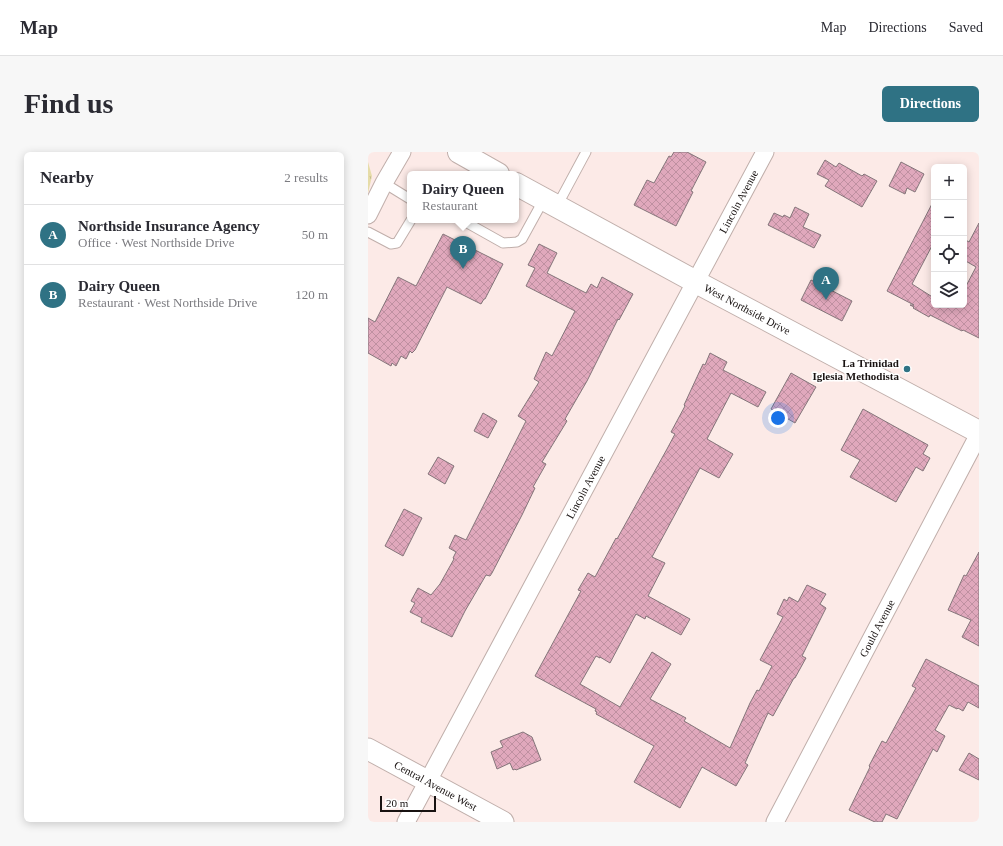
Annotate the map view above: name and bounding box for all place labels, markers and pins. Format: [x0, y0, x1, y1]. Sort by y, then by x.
pin: B [450, 236, 476, 269]
pin: A [813, 267, 839, 300]
place label: La Trinidad Iglesia Methodista [813, 357, 899, 382]
marker: La Trinidad Iglesia Methodista [902, 364, 912, 374]

